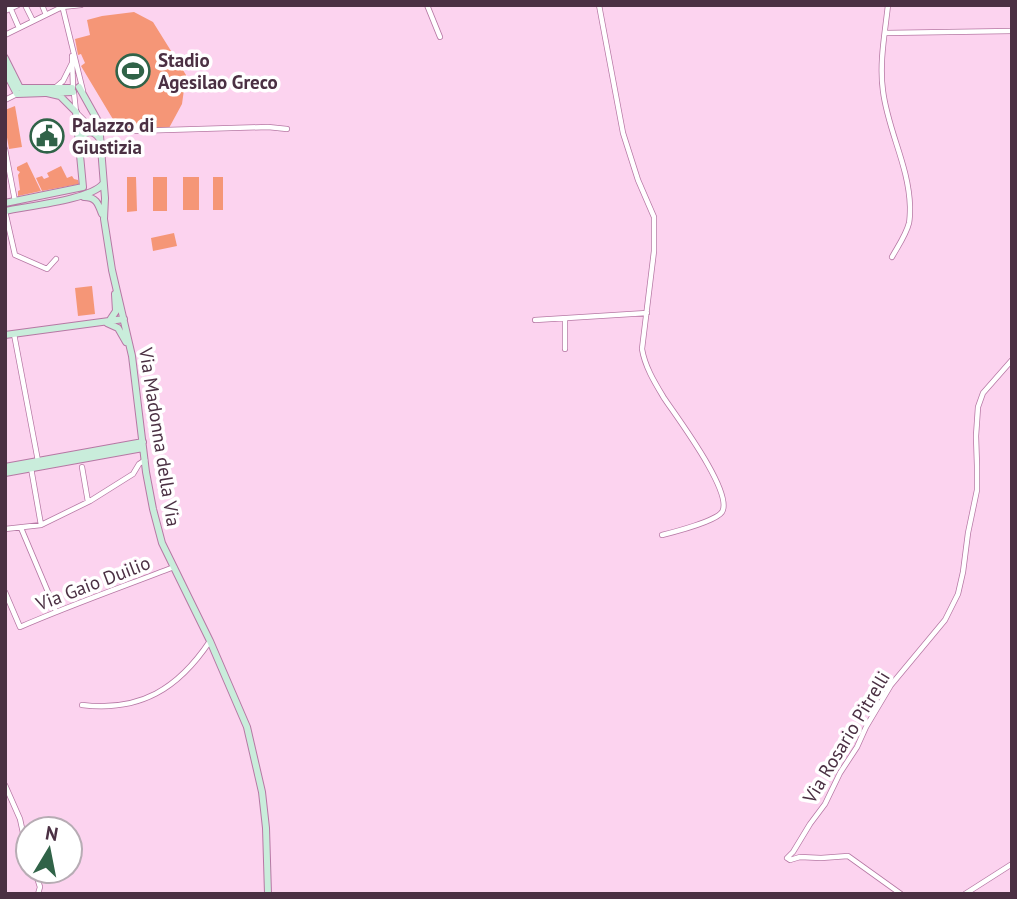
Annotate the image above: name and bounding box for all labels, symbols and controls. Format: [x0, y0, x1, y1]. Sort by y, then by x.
place label: Stadio Agesilao Greco [158, 48, 278, 94]
sports icon: Stadio Agesilao Greco [114, 52, 152, 90]
place label: Palazzo di Giustizia [72, 113, 154, 159]
public building icon: Palazzo di Giustizia [28, 117, 66, 155]
street label: Via Madonna della Via [134, 345, 186, 528]
street label: Via Gaio Duilio [32, 550, 153, 616]
street label: Via Rosario Pitrelli [797, 667, 895, 808]
north arrow [14, 815, 84, 885]
text: N [44, 820, 60, 846]

